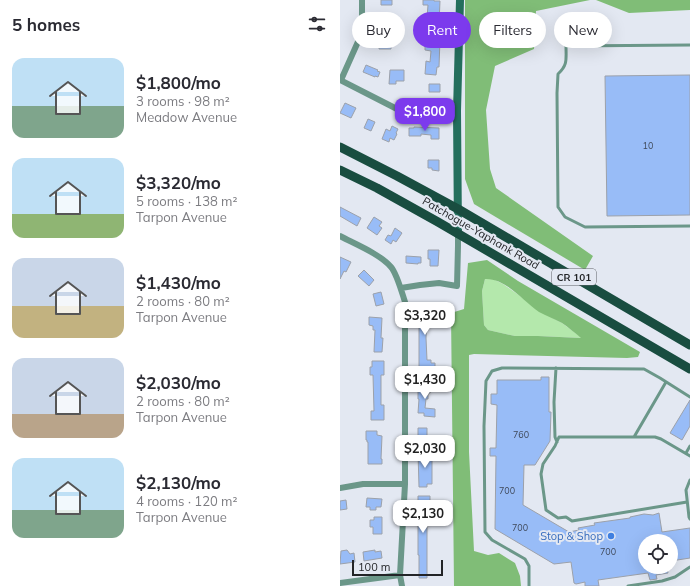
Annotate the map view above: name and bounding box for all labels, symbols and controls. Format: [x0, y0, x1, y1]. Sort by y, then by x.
chip: Buy [352, 12, 405, 48]
chip: Rent [413, 12, 471, 48]
chip: Filters [479, 12, 546, 48]
chip: New [554, 12, 612, 48]
icon: filters [306, 13, 328, 35]
text: 5 homes [12, 14, 80, 35]
text: $1,800/mo [136, 72, 221, 93]
icon: home [44, 74, 92, 122]
text: 3 rooms · 98 m² [136, 93, 230, 109]
pin: $1,800 [392, 98, 458, 132]
text: $1,800 [404, 103, 446, 119]
text: Meadow Avenue [136, 109, 237, 125]
house number: 10 [643, 140, 653, 151]
text: $3,320/mo [136, 172, 221, 193]
icon: home [44, 174, 92, 222]
text: 5 rooms · 138 m² [136, 193, 237, 209]
street label: Patchogue-Yaphank Road [420, 194, 542, 272]
text: Tarpon Avenue [136, 209, 227, 225]
road number: CR 101 [552, 269, 596, 285]
text: $1,430/mo [136, 272, 221, 293]
icon: home [44, 274, 92, 322]
text: 2 rooms · 80 m² [136, 293, 230, 309]
pin: $3,320 [392, 302, 458, 336]
text: $3,320 [404, 307, 446, 323]
text: Tarpon Avenue [136, 309, 227, 325]
pin: $1,430 [392, 366, 458, 400]
text: $1,430 [404, 371, 446, 387]
text: $2,030/mo [136, 372, 221, 393]
icon: home [44, 374, 92, 422]
text: 2 rooms · 80 m² [136, 393, 230, 409]
text: Tarpon Avenue [136, 409, 227, 425]
house number: 760 [513, 429, 529, 440]
pin: $2,030 [392, 435, 458, 469]
text: $2,030 [404, 440, 446, 456]
text: $2,130/mo [136, 472, 221, 493]
icon: home [44, 474, 92, 522]
house number: 700 [499, 485, 515, 496]
text: 4 rooms · 120 m² [136, 493, 237, 509]
pin: $2,130 [390, 500, 456, 534]
text: $2,130 [402, 505, 444, 521]
text: Tarpon Avenue [136, 509, 227, 525]
house number: 700 [512, 522, 528, 533]
place label: Stop & Shop [540, 529, 603, 543]
marker: Stop & Shop [606, 531, 616, 541]
map controls [638, 534, 678, 574]
button: locate [638, 534, 678, 574]
house number: 700 [600, 546, 616, 557]
scale bar [352, 558, 443, 577]
text: 100 m [358, 560, 390, 574]

